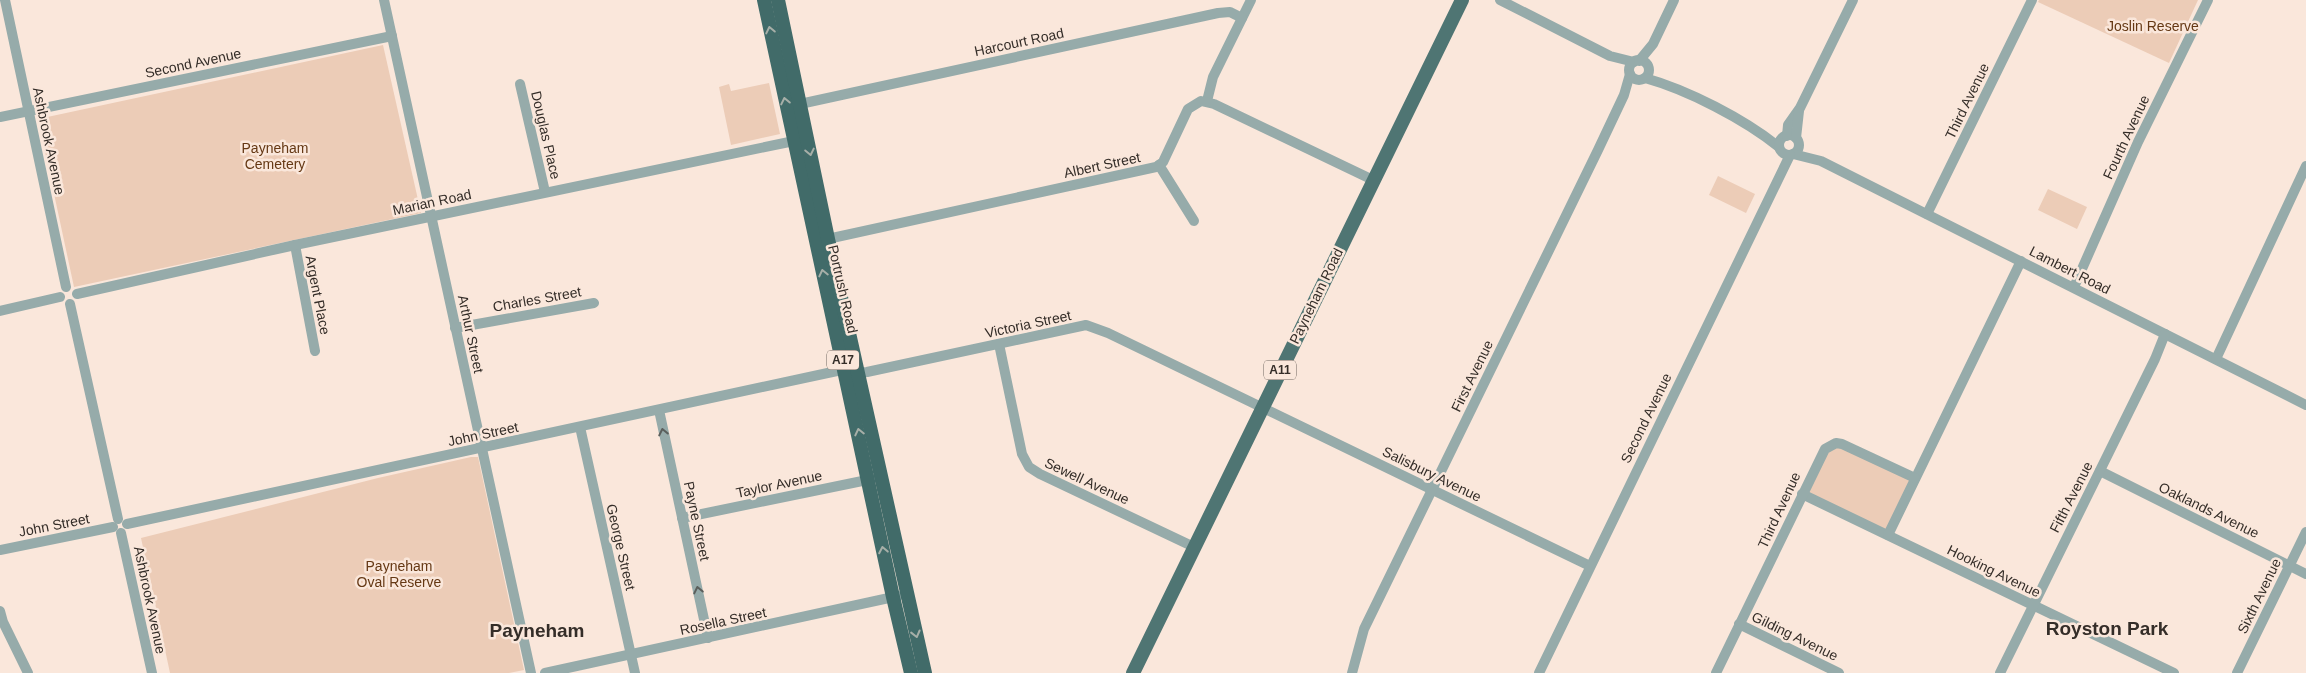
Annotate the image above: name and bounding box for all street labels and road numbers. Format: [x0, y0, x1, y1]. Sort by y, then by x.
street label: Harcourt Road [973, 25, 1065, 59]
street label: Second Avenue [143, 45, 243, 81]
street label: Third Avenue [1942, 60, 1992, 141]
street label: Ashbrook Avenue [30, 86, 68, 196]
street label: Douglas Place [528, 89, 564, 181]
street label: Fourth Avenue [2100, 92, 2153, 182]
street label: Albert Street [1062, 149, 1142, 181]
street label: Marian Road [391, 186, 473, 218]
street label: Portrush Road [825, 243, 861, 335]
street label: Lambert Road [2027, 243, 2113, 297]
street label: Payneham Road [1286, 246, 1346, 346]
street label: Argent Place [302, 254, 334, 336]
street label: Charles Street [492, 283, 583, 315]
street label: Arthur Street [455, 294, 487, 375]
street label: Victoria Street [983, 307, 1073, 341]
street label: First Avenue [1448, 337, 1496, 414]
road number: A17 [827, 350, 859, 370]
road number: A11 [1264, 360, 1296, 380]
street label: Second Avenue [1617, 370, 1675, 465]
street label: John Street [446, 419, 520, 449]
street label: Salisbury Avenue [1380, 443, 1484, 505]
street label: Sewell Avenue [1042, 454, 1132, 508]
street label: Fifth Avenue [2046, 459, 2096, 535]
street label: Taylor Avenue [734, 467, 824, 501]
street label: Third Avenue [1754, 469, 1804, 551]
street label: Oaklands Avenue [2156, 479, 2262, 541]
street label: Payne Street [681, 480, 713, 562]
street label: George Street [603, 502, 639, 592]
street label: John Street [17, 510, 91, 540]
street label: Hooking Avenue [1945, 542, 2043, 601]
street label: Ashbrook Avenue [131, 545, 169, 655]
street label: Sixth Avenue [2234, 556, 2284, 636]
street label: Rosella Street [678, 604, 768, 638]
street label: Gilding Avenue [1749, 608, 1841, 664]

